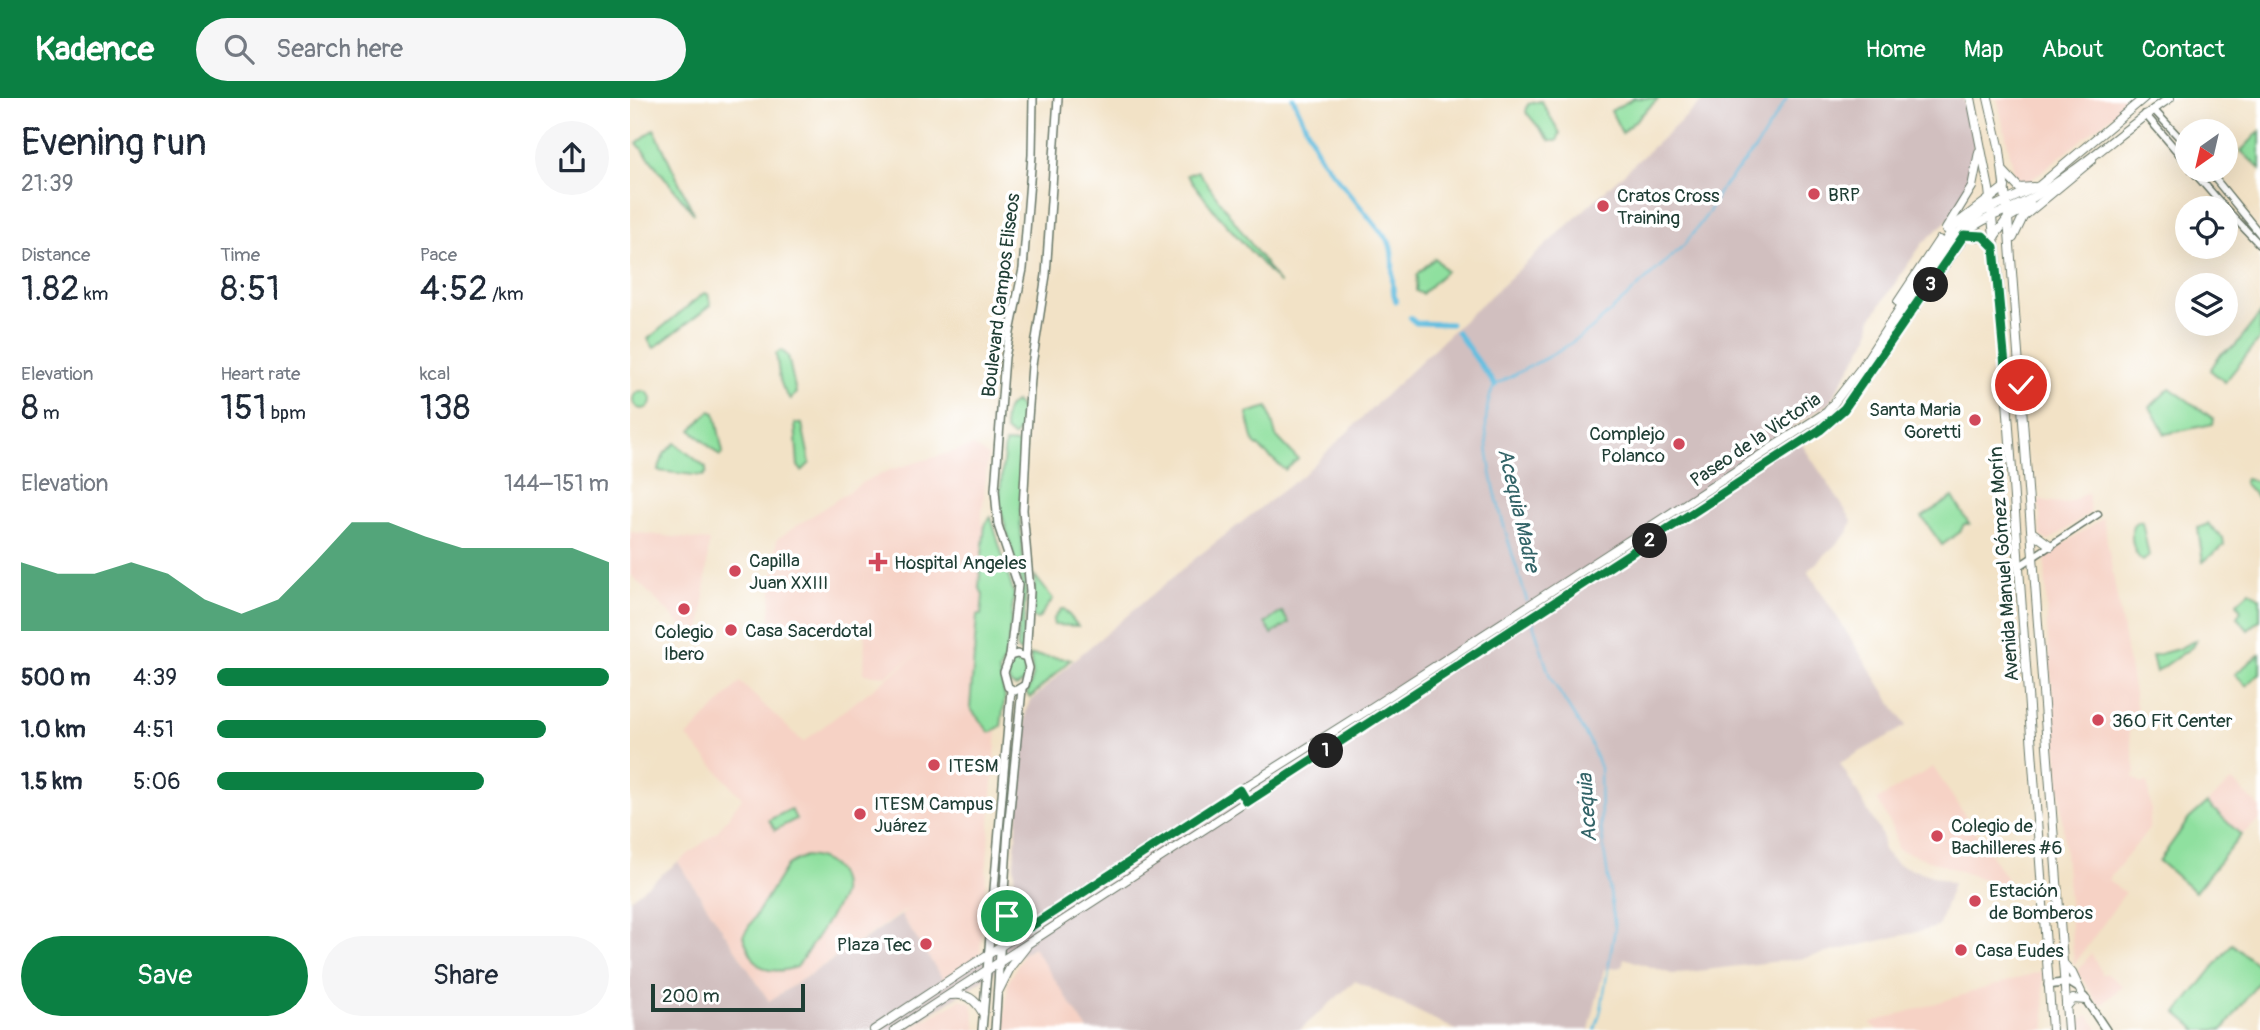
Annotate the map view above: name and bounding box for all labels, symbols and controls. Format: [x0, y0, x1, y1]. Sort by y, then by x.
search box [196, 18, 686, 81]
text: Kadence [35, 29, 154, 70]
icon: search [220, 30, 258, 68]
text: Search here [276, 33, 403, 65]
text: Home [1865, 35, 1926, 64]
text: Map [1964, 35, 2004, 64]
text: About [2042, 35, 2104, 64]
text: Contact [2142, 35, 2225, 64]
text: Evening run [21, 119, 207, 167]
north arrow [2175, 119, 2238, 182]
map controls [2175, 119, 2238, 336]
button: share [535, 121, 609, 195]
text: 21:39 [21, 169, 74, 198]
place label: BRP [1828, 183, 1860, 207]
place label: Cratos Cross Training [1617, 184, 1720, 230]
marker: BRP [1806, 186, 1822, 202]
street label: Boulevard Campos Eliseos [977, 191, 1025, 398]
button: locate [2175, 196, 2238, 259]
marker: Cratos Cross Training [1595, 198, 1611, 214]
text: Distance [21, 243, 90, 267]
text: Time [220, 243, 260, 267]
text: Pace [420, 243, 457, 267]
text: 1.82 [21, 267, 80, 311]
text: 8:51 [220, 267, 280, 311]
text: 4:52 [420, 267, 488, 311]
pin: 3 [1914, 268, 1948, 302]
text: 3 [1925, 272, 1936, 296]
button: layers [2175, 273, 2238, 336]
text: km [80, 282, 108, 306]
text: /km [488, 282, 524, 306]
pin [1991, 355, 2051, 415]
text: Elevation [21, 362, 93, 386]
text: Heart rate [220, 362, 300, 386]
text: kcal [420, 362, 451, 386]
icon: check [2002, 366, 2040, 404]
text: 8 [21, 386, 39, 430]
text: 151 [220, 386, 267, 430]
text: 138 [420, 386, 471, 430]
street label: Paseo de la Victoria [1686, 387, 1826, 492]
place label: Santa Maria Goretti [1869, 398, 1961, 444]
text: m [39, 401, 60, 425]
text: bpm [267, 401, 306, 425]
marker: Santa Maria Goretti [1967, 412, 1983, 428]
place label: Complejo Polanco [1589, 422, 1665, 468]
marker: Complejo Polanco [1671, 436, 1687, 452]
water label: Acequia Madre [1491, 446, 1546, 577]
street label: Avenida Manuel Gómez Morín [1984, 446, 2024, 682]
text: Elevation [21, 469, 109, 498]
text: 144–151 m [504, 469, 609, 498]
pin: 2 [1632, 524, 1668, 558]
text: 2 [1644, 528, 1655, 552]
place label: Capilla Juan XXIII [749, 549, 828, 595]
place label: Hospital Angeles [894, 551, 1027, 575]
marker: Hospital Angeles [868, 552, 888, 572]
marker: Capilla Juan XXIII [727, 563, 743, 579]
marker: Colegio Ibero [676, 601, 692, 617]
place label: Casa Sacerdotal [745, 619, 873, 643]
place label: Colegio Ibero [655, 620, 713, 666]
marker: Casa Sacerdotal [723, 622, 739, 638]
text: 500 m [21, 663, 90, 692]
text: 4:39 [133, 663, 177, 692]
place label: 360 Fit Center [2112, 709, 2233, 733]
marker: 360 Fit Center [2090, 712, 2106, 728]
text: 1.0 km [21, 715, 86, 744]
text: 4:51 [133, 715, 174, 744]
pin: 1 [1308, 734, 1344, 768]
text: 1 [1322, 738, 1329, 762]
place label: ITESM [948, 754, 999, 778]
marker: ITESM [926, 757, 942, 773]
text: 1.5 km [21, 767, 83, 796]
text: 5:06 [133, 767, 181, 796]
water label: Acequia [1572, 772, 1603, 843]
place label: ITESM Campus Juárez [874, 792, 994, 838]
marker: ITESM Campus Juárez [852, 806, 868, 822]
place label: Colegio de Bachilleres #6 [1951, 814, 2062, 860]
marker: Colegio de Bachilleres #6 [1929, 828, 1945, 844]
place label: Estación de Bomberos [1989, 879, 2094, 925]
pin [977, 886, 1037, 946]
marker: Estación de Bomberos [1967, 893, 1983, 909]
icon: arrive [988, 897, 1026, 935]
place label: Plaza Tec [837, 933, 912, 957]
button: Save [21, 936, 308, 1016]
button: Share [322, 936, 609, 1016]
marker: Plaza Tec [918, 936, 934, 952]
place label: Casa Eudes [1975, 939, 2064, 963]
marker: Casa Eudes [1953, 942, 1969, 958]
scale bar [651, 981, 805, 1013]
text: 200 m [662, 984, 720, 1008]

